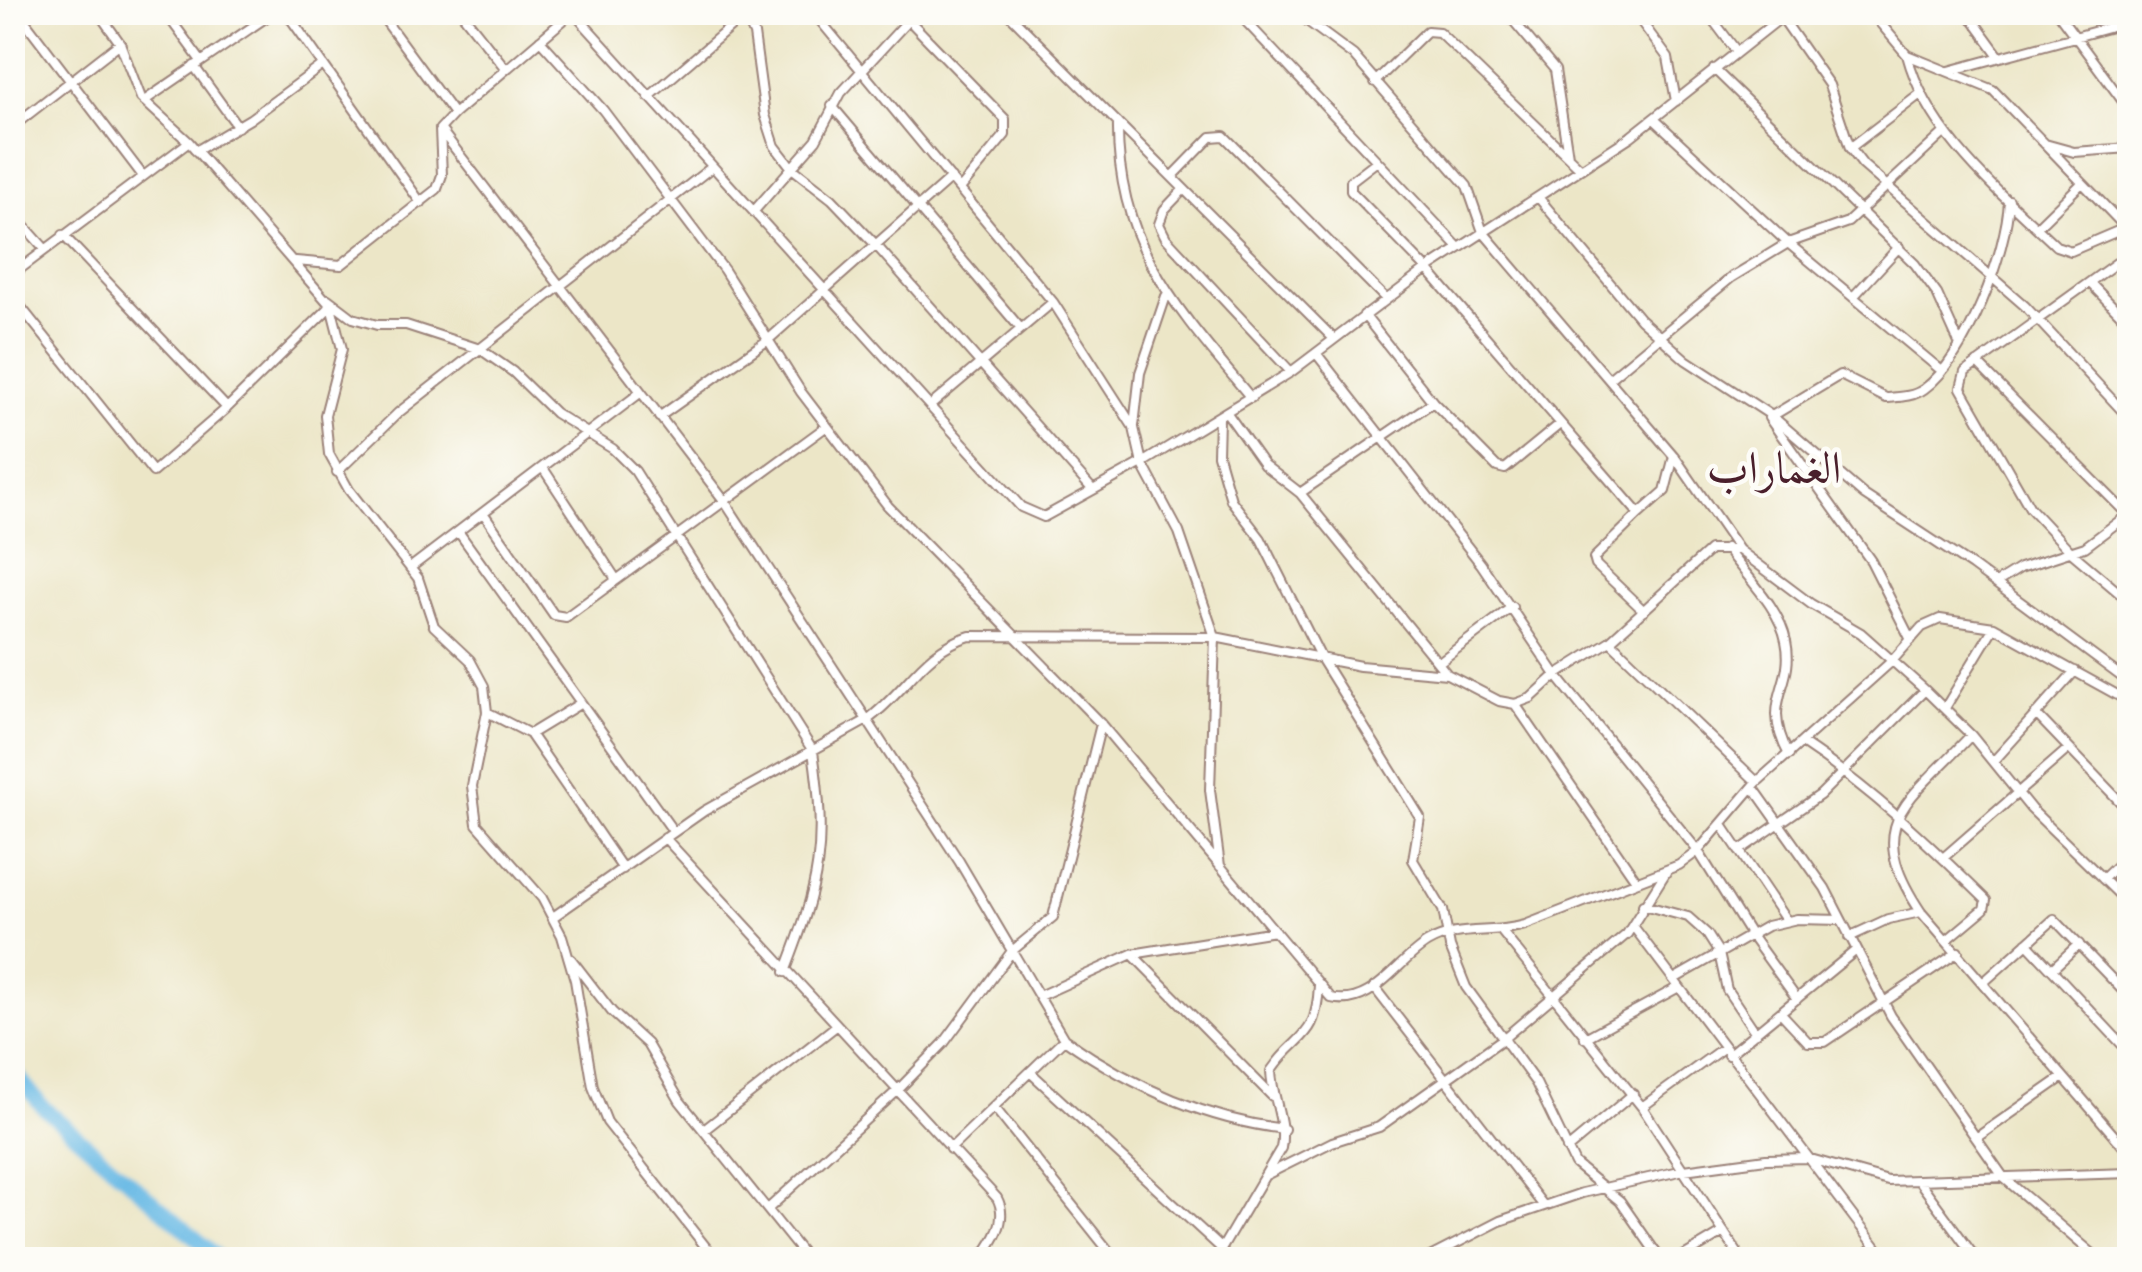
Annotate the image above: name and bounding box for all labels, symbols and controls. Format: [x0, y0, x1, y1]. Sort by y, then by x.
district label: الغماراب [1707, 449, 1841, 495]

